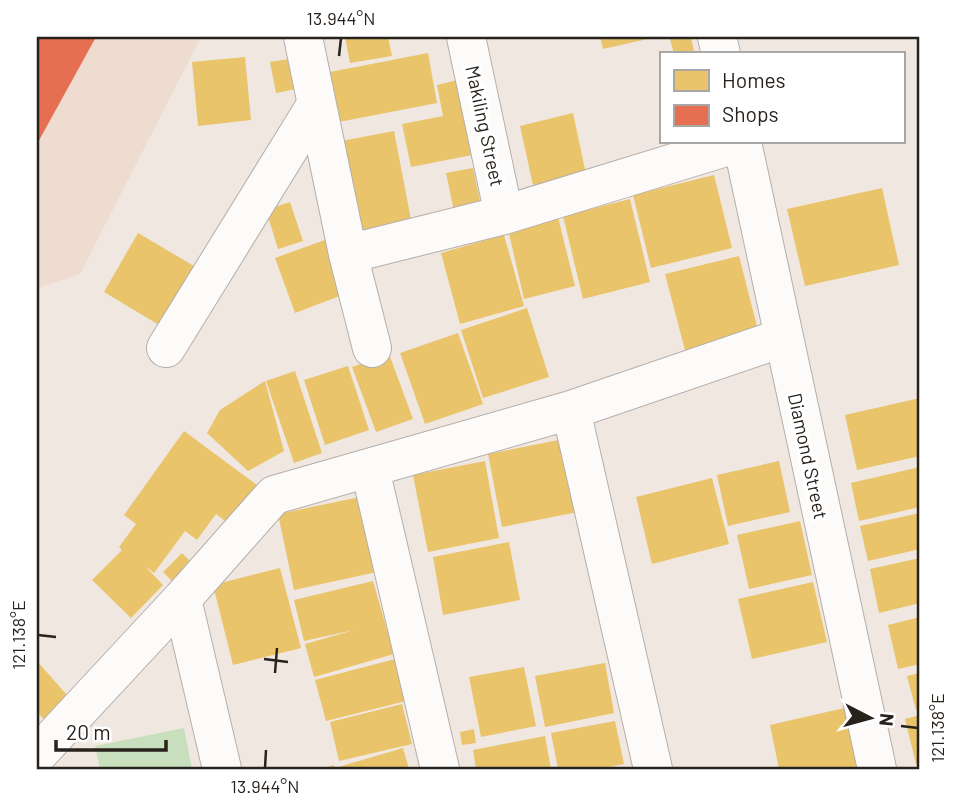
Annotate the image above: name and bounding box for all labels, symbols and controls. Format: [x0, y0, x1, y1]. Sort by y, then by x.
text: 13.944°N [307, 7, 375, 29]
legend [660, 52, 904, 144]
street label: Makiling Street [461, 63, 510, 188]
text: Homes [722, 67, 786, 92]
text: Shops [722, 101, 779, 126]
street label: Diamond Street [784, 391, 833, 521]
text: 121.138°E [7, 600, 29, 670]
north arrow [834, 684, 904, 754]
text: 121.138°E [926, 693, 948, 763]
scale bar [56, 708, 166, 752]
text: N [875, 712, 900, 727]
text: 20 m [66, 719, 111, 744]
text: 13.944°N [231, 775, 299, 797]

